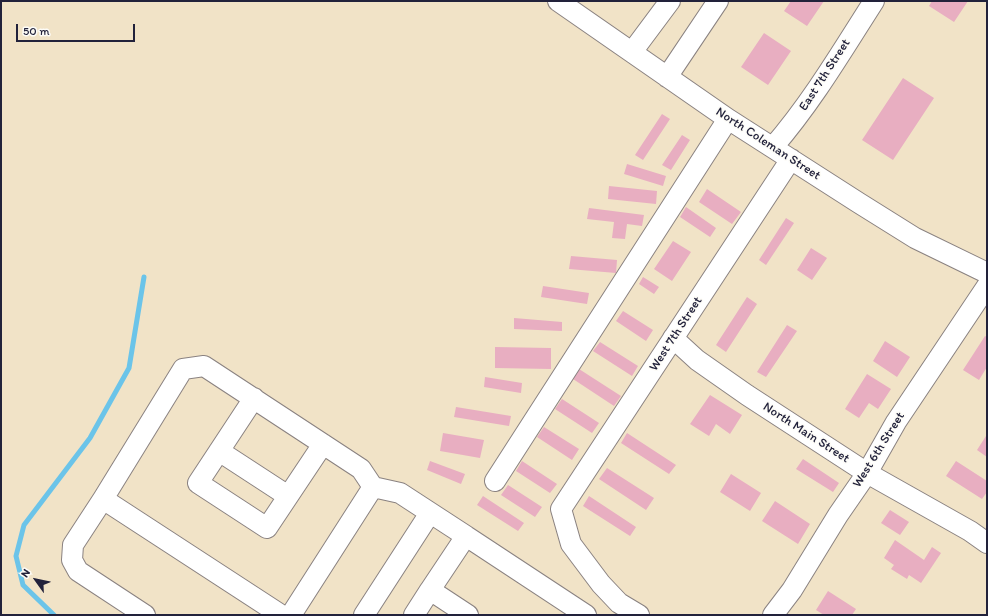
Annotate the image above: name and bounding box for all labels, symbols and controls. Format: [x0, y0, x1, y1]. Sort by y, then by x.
scale bar [18, 16, 137, 42]
text: 50 m [23, 24, 49, 38]
street label: East 7th Street [796, 36, 854, 114]
street label: North Coleman Street [713, 104, 823, 184]
street label: West 7th Street [646, 294, 706, 374]
street label: North Main Street [760, 399, 852, 467]
street label: West 6th Street [850, 409, 908, 491]
north arrow [16, 560, 56, 600]
text: N [18, 567, 33, 580]

